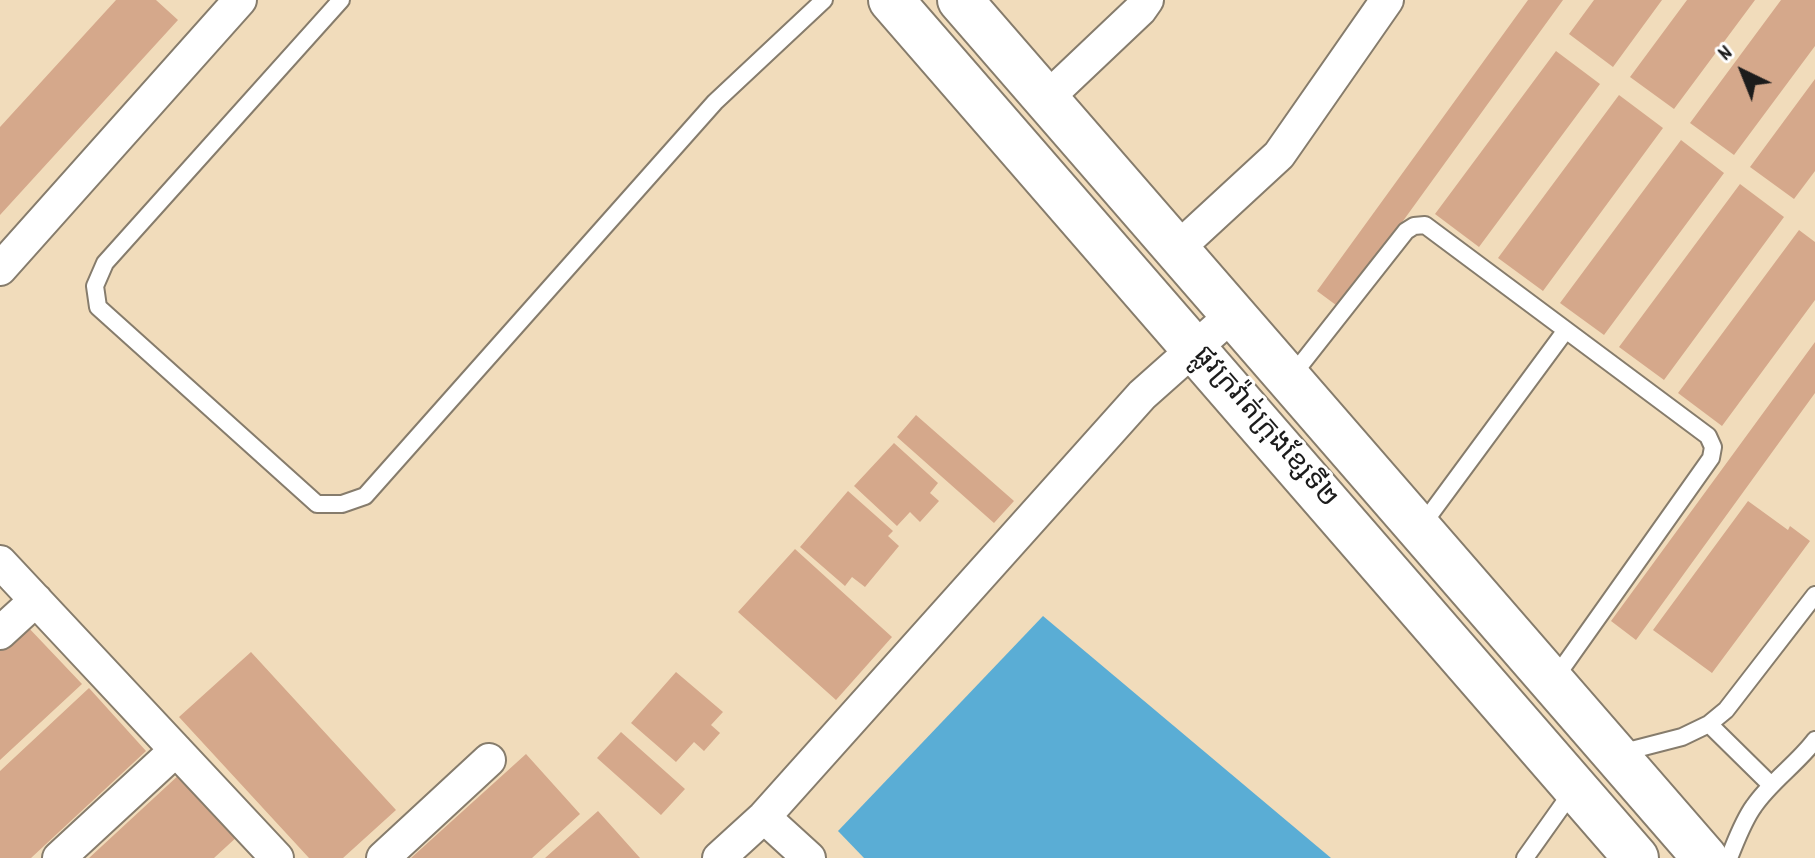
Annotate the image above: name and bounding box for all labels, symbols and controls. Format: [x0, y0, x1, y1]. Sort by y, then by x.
north arrow [1703, 32, 1783, 112]
text: N [1712, 39, 1741, 69]
street label: ផ្លូវក្រវ៉ាត់ក្រុងខ្សែទី២ [1184, 341, 1342, 517]

